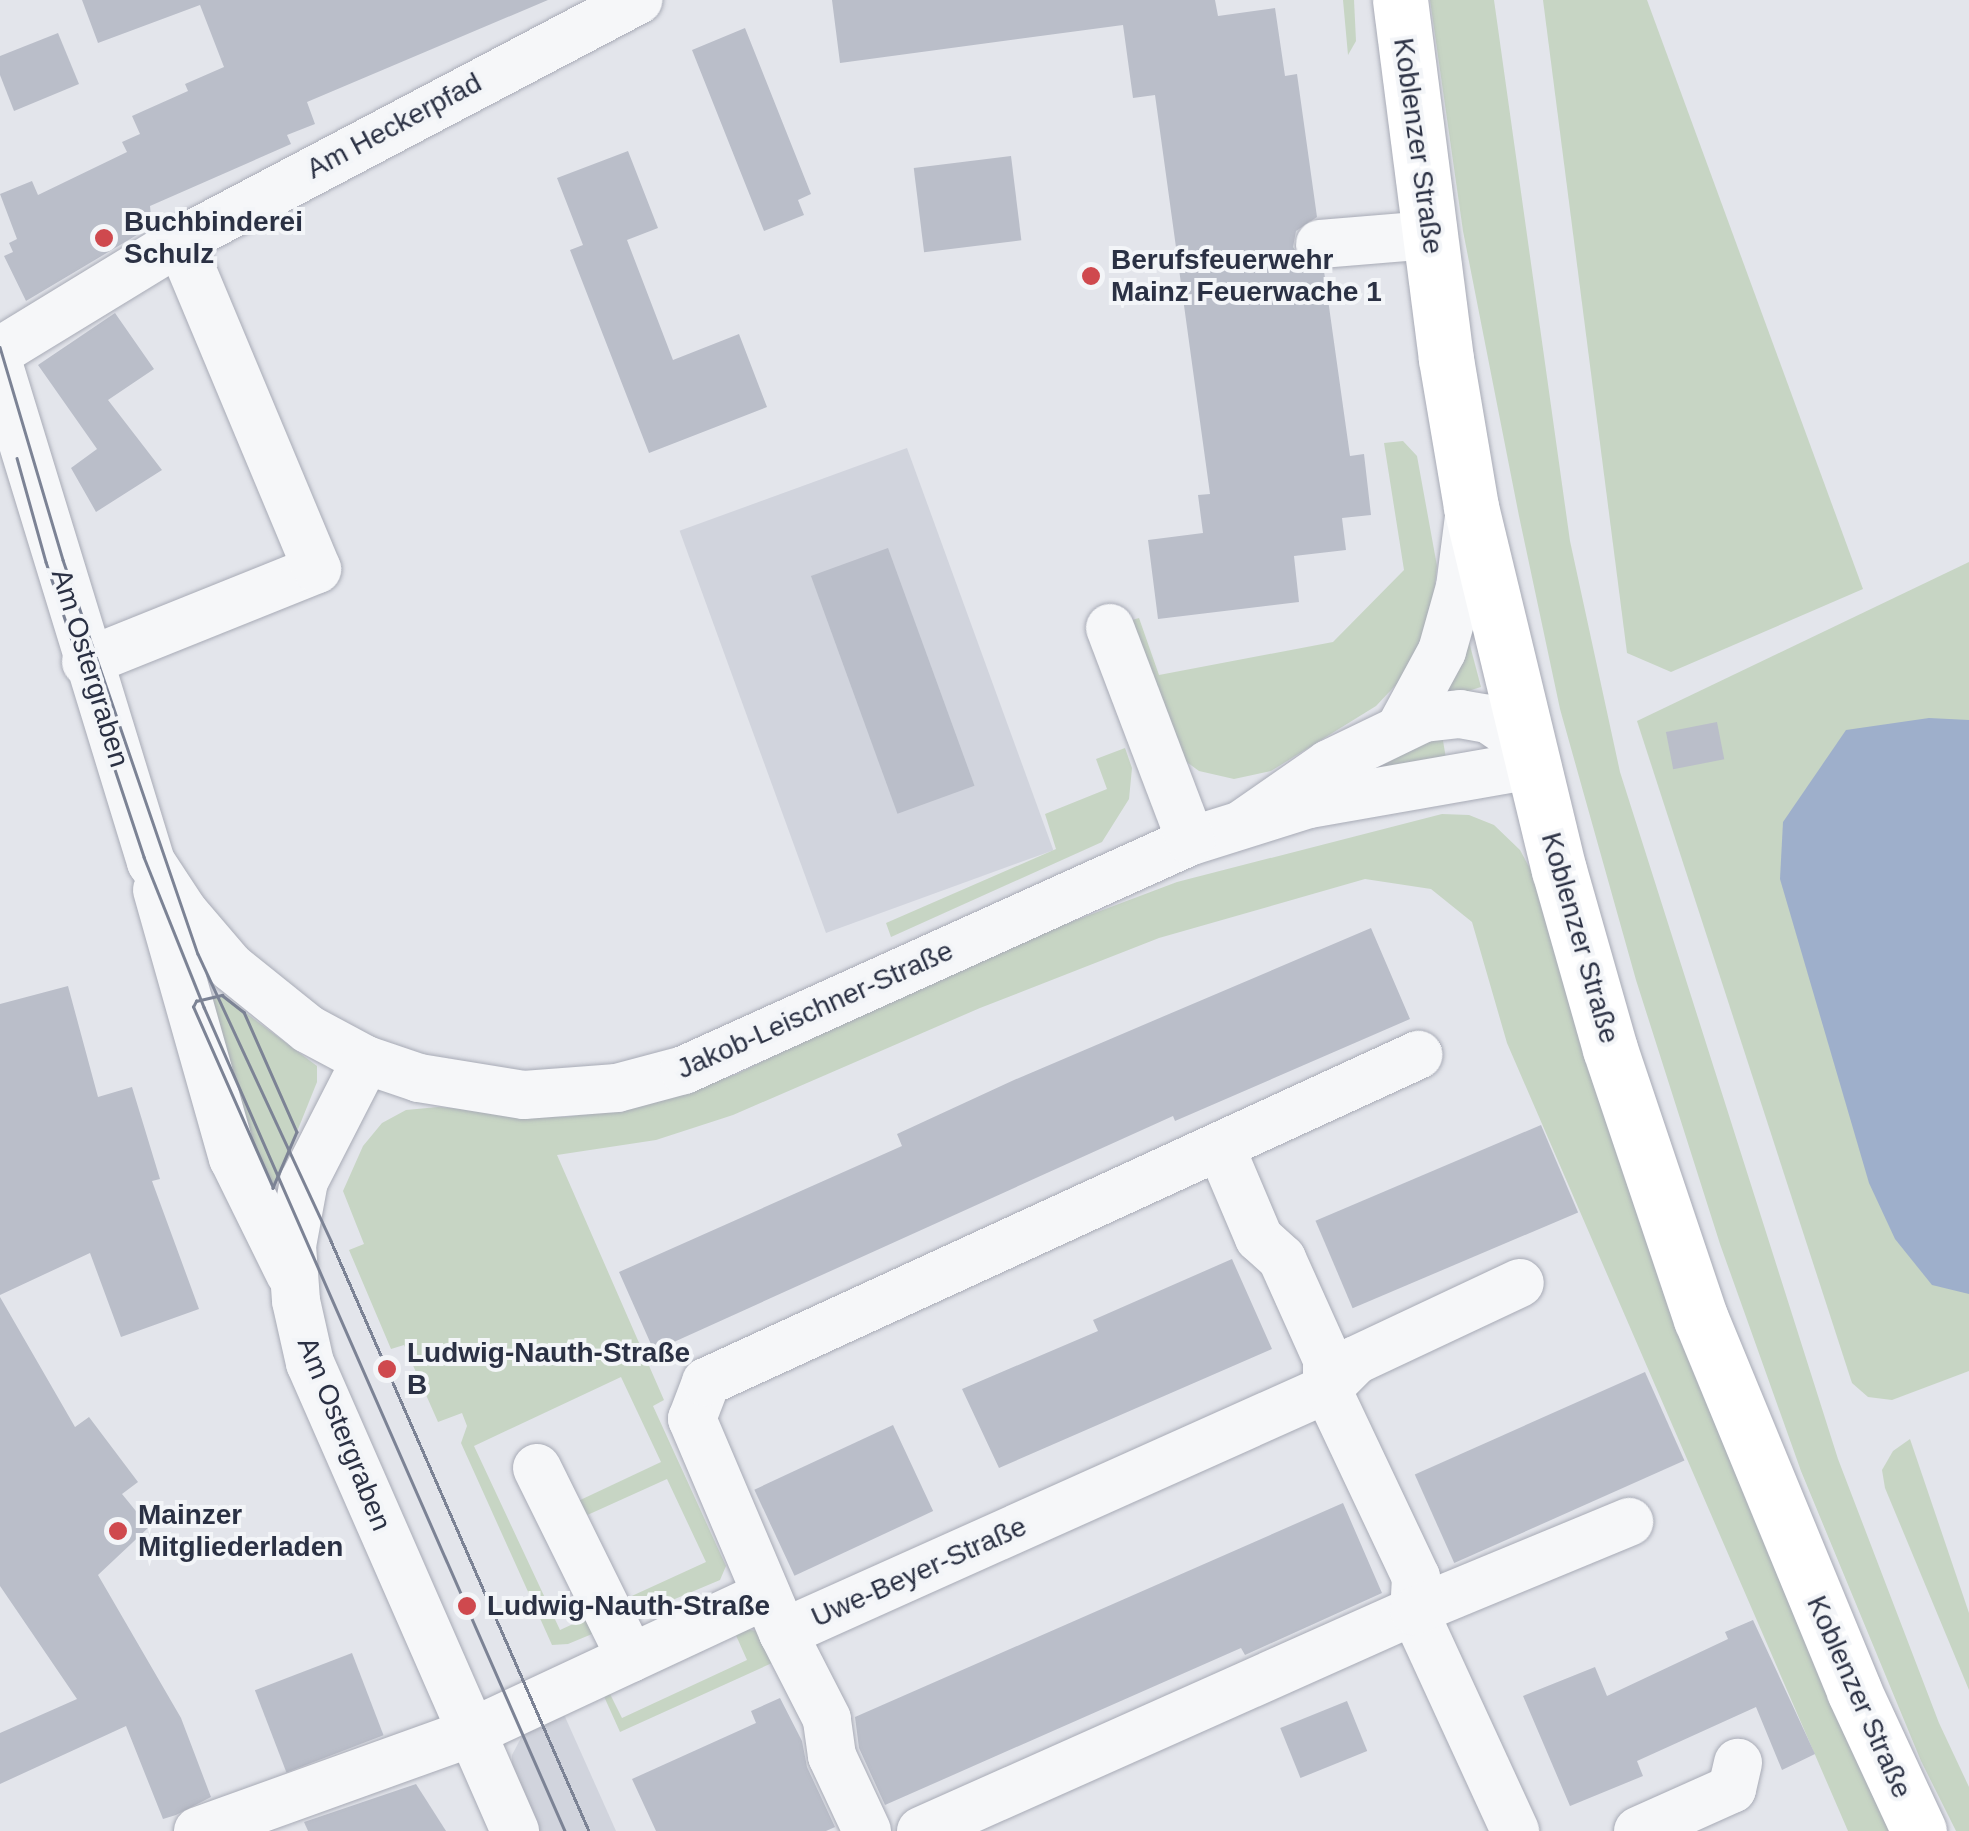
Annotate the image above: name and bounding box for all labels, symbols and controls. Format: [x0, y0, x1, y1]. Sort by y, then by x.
street label: Koblenzer Straße [1386, 36, 1450, 256]
street label: Am Heckerpfad [301, 66, 487, 186]
place label: Buchbinderei Schulz [124, 205, 303, 271]
marker: Buchbinderei Schulz [93, 227, 115, 249]
place label: Berufsfeuerwehr Mainz Feuerwache 1 [1111, 243, 1382, 309]
marker: Berufsfeuerwehr Mainz Feuerwache 1 [1080, 265, 1102, 287]
street label: Am Ostergraben [44, 565, 136, 771]
street label: Koblenzer Straße [1534, 829, 1626, 1047]
street label: Jakob-Leischner-Straße [672, 934, 958, 1086]
street label: Am Ostergraben [290, 1332, 398, 1536]
place label: Ludwig-Nauth-Straße B [407, 1336, 690, 1402]
marker: Ludwig-Nauth-Straße B [376, 1358, 398, 1380]
place label: Mainzer Mitgliederladen [138, 1498, 343, 1564]
street label: Uwe-Beyer-Straße [806, 1510, 1032, 1634]
marker: Mainzer Mitgliederladen [107, 1520, 129, 1542]
place label: Ludwig-Nauth-Straße [487, 1589, 770, 1623]
street label: Koblenzer Straße [1799, 1591, 1919, 1803]
marker: Ludwig-Nauth-Straße [456, 1595, 478, 1617]

